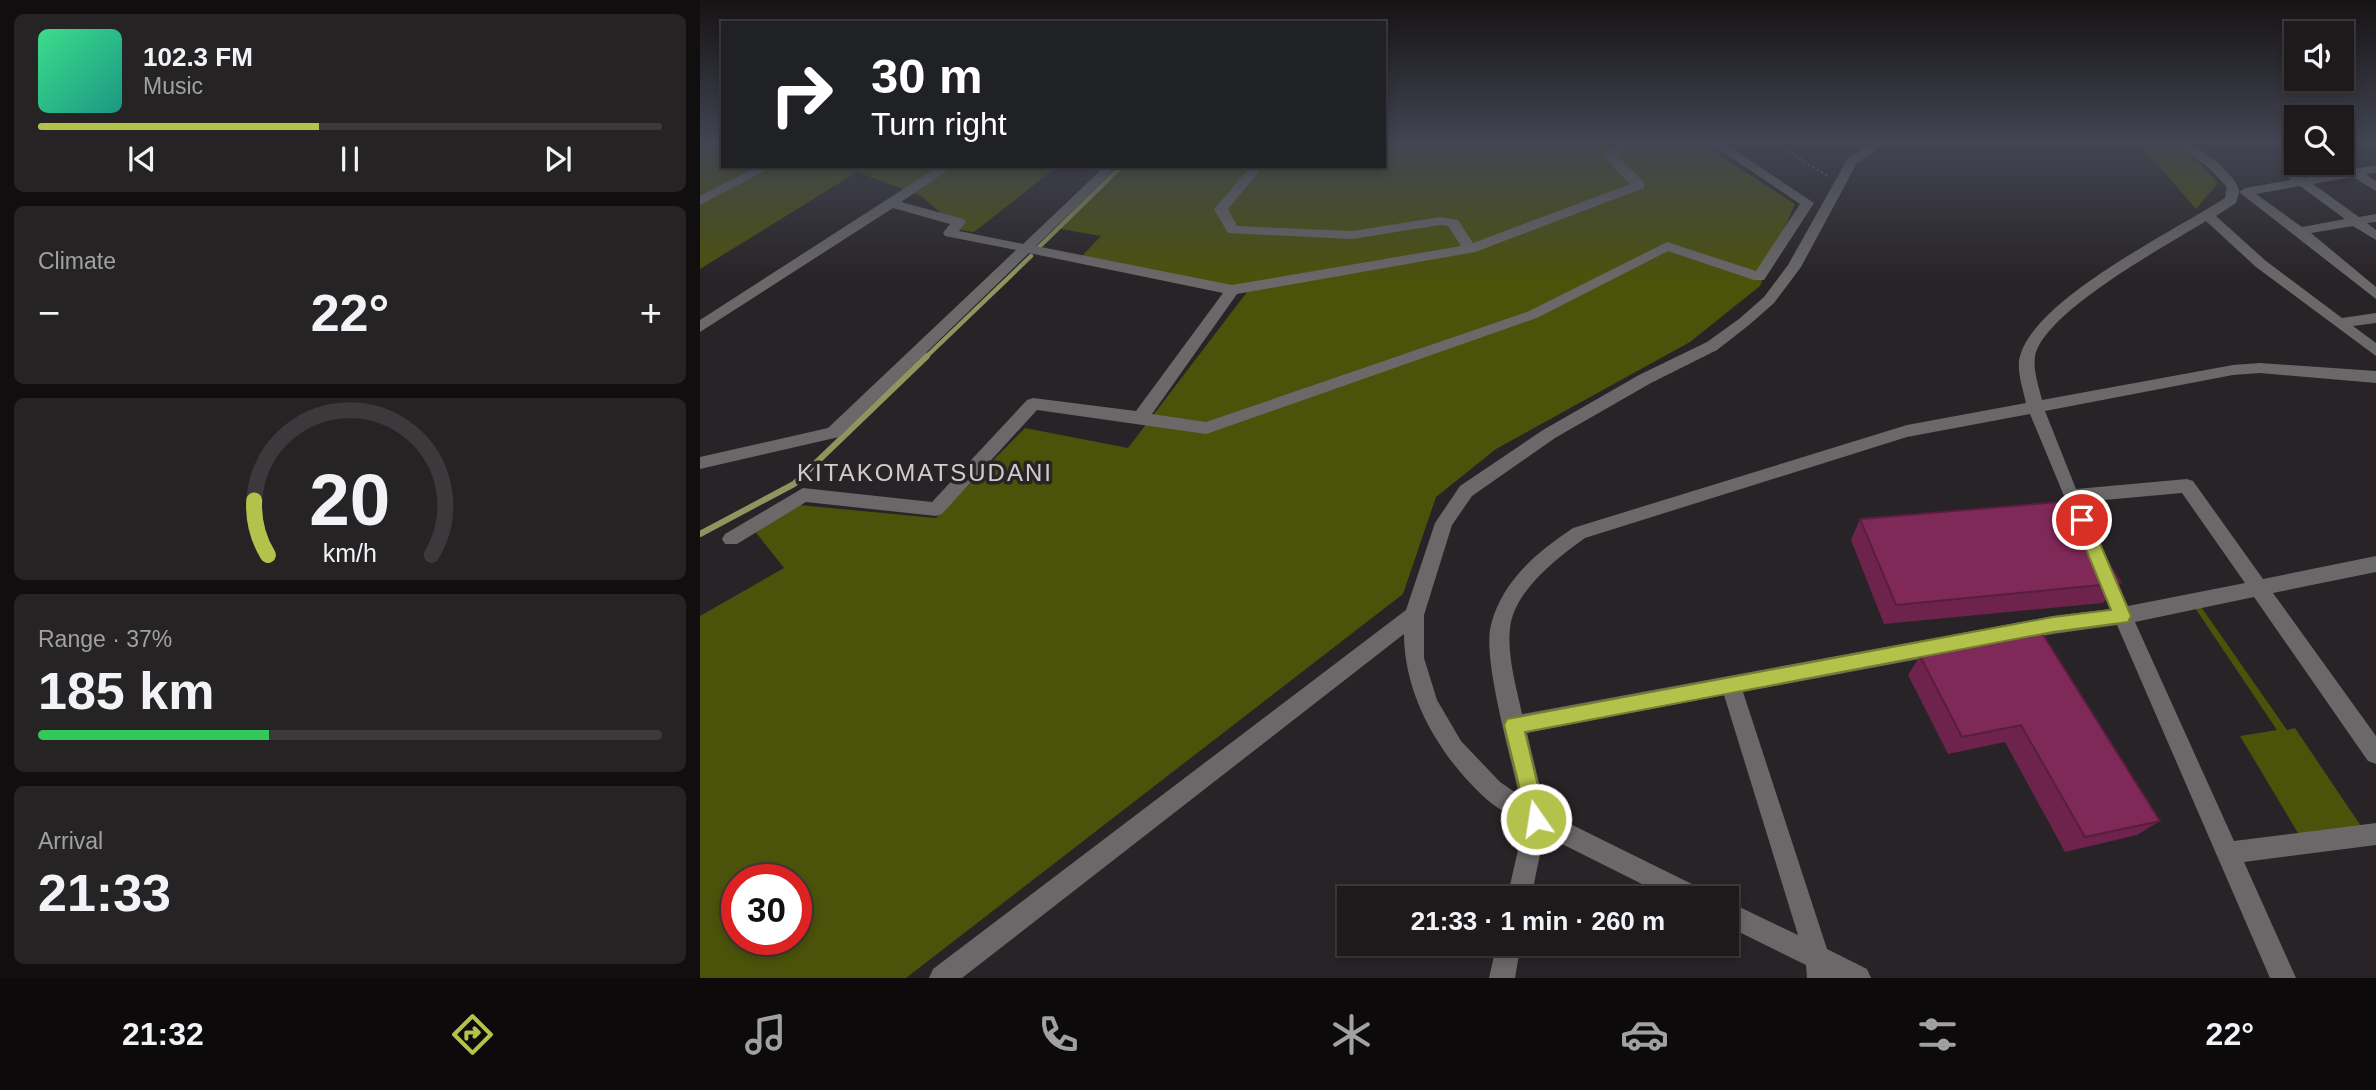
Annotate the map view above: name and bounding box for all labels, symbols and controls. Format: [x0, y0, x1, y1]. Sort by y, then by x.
map controls [2284, 21, 2354, 175]
button: sound [2284, 21, 2354, 91]
text: 102.3 FM [143, 42, 253, 72]
icon: right [756, 49, 847, 140]
text: 30 m [871, 49, 983, 103]
text: Music [143, 73, 203, 99]
button: search [2284, 105, 2354, 175]
text: Turn right [871, 106, 1007, 142]
icon: previous [123, 140, 161, 178]
icon: pause [331, 140, 369, 178]
icon: next [539, 140, 577, 178]
text: Climate [38, 248, 116, 274]
text: 22° [311, 284, 389, 342]
text: − [38, 292, 60, 334]
text: + [640, 292, 662, 334]
text: 20 [310, 459, 390, 540]
district label: KITAKOMATSUDANI [797, 459, 1053, 486]
pin [2052, 490, 2112, 550]
icon: arrive [2063, 501, 2101, 539]
text: km/h [323, 539, 377, 567]
text: Range · 37% [38, 626, 172, 652]
text: 185 km [38, 662, 214, 720]
position arrow [1499, 782, 1573, 856]
text: Arrival [38, 828, 103, 854]
text: 21:33 [38, 864, 171, 922]
speed limit sign: 30 [721, 864, 812, 955]
text: 21:33 · 1 min · 260 m [1411, 906, 1665, 936]
icon: directions [448, 1010, 497, 1059]
icon: music [741, 1010, 790, 1059]
icon: phone [1034, 1010, 1083, 1059]
icon: climate [1327, 1010, 1376, 1059]
icon: car [1620, 1010, 1669, 1059]
icon: filters [1913, 1010, 1962, 1059]
text: 21:32 [122, 1016, 204, 1052]
text: 22° [2206, 1016, 2254, 1052]

